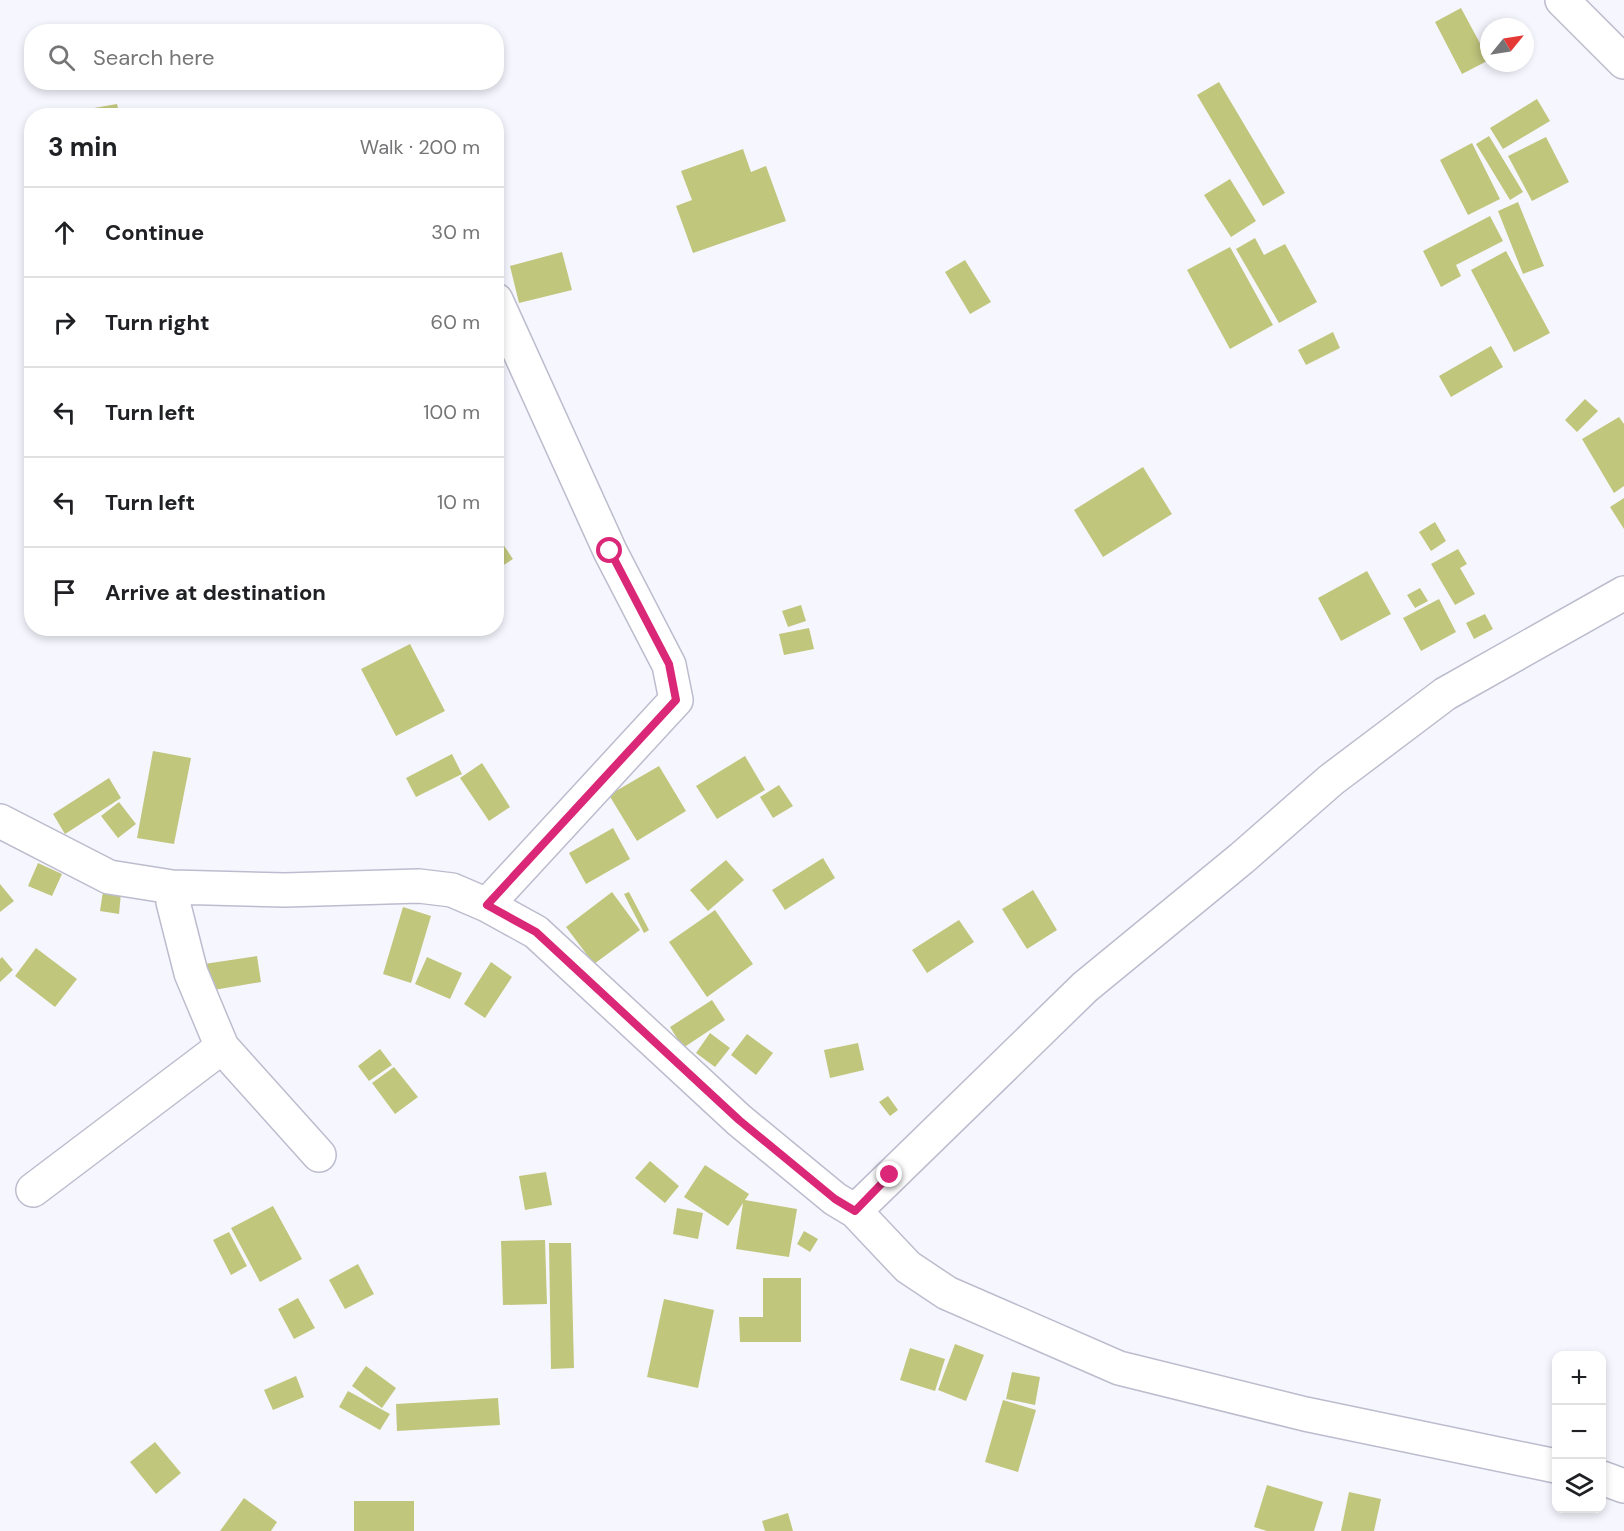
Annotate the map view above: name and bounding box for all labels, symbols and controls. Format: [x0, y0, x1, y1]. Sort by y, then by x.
north arrow [1480, 18, 1534, 72]
search box [24, 24, 504, 90]
icon: search [45, 41, 78, 74]
text: Search here [93, 43, 214, 72]
text: 3 min [48, 130, 117, 164]
text: Walk · 200 m [360, 134, 480, 160]
icon: ahead [48, 216, 81, 249]
text: Continue [105, 218, 204, 247]
text: 30 m [431, 219, 480, 245]
icon: right [48, 306, 81, 339]
text: Turn right [105, 308, 210, 337]
text: 60 m [431, 309, 480, 335]
icon: left [48, 396, 81, 429]
text: Turn left [105, 398, 195, 427]
text: 100 m [423, 399, 480, 425]
icon: left [48, 486, 81, 519]
text: Turn left [105, 488, 195, 517]
text: 10 m [437, 489, 480, 515]
route start [596, 537, 622, 563]
icon: arrive [48, 576, 81, 609]
text: Arrive at destination [105, 578, 326, 607]
route end [876, 1161, 902, 1187]
map controls [1552, 1351, 1606, 1513]
button: + [1552, 1351, 1606, 1405]
button: − [1552, 1405, 1606, 1459]
button: layers [1552, 1459, 1606, 1513]

